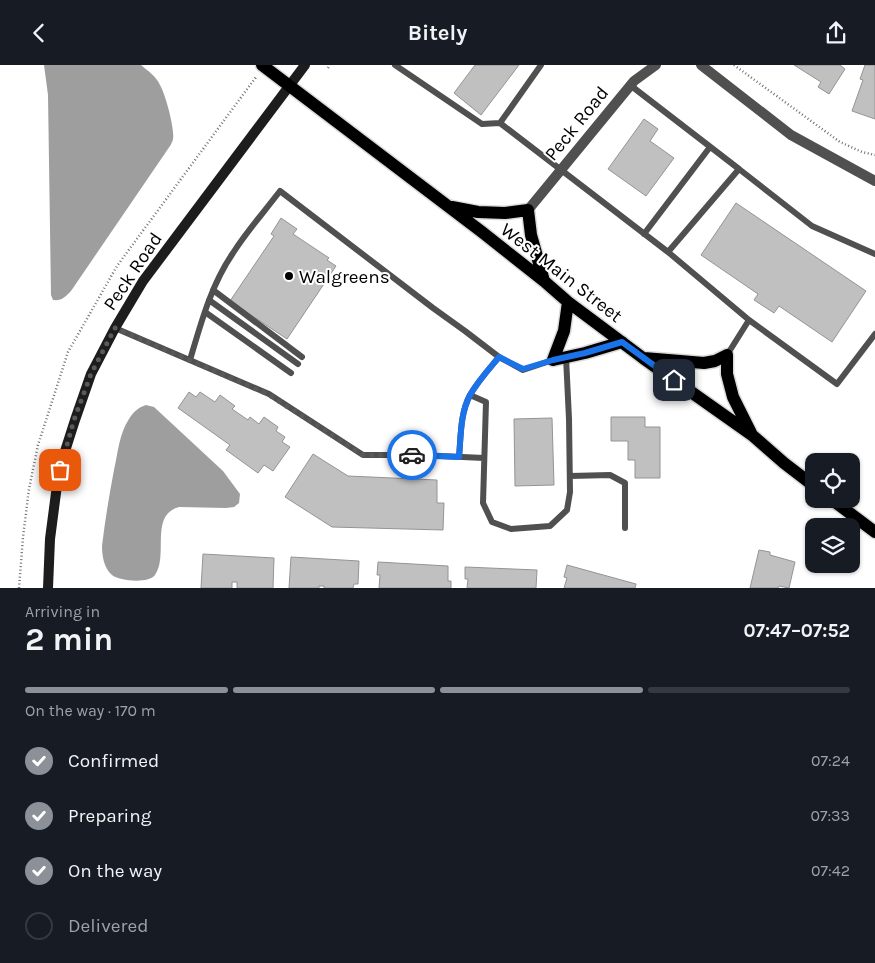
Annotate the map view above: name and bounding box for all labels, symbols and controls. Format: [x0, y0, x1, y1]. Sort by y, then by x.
icon: back [25, 19, 53, 47]
icon: share [822, 19, 850, 47]
text: Bitely [408, 20, 467, 46]
street label: Peck Road [540, 82, 613, 165]
street label: West Main Street [496, 219, 627, 327]
street label: Peck Road [99, 228, 167, 315]
place label: Walgreens [299, 266, 390, 288]
marker: Walgreens [283, 270, 295, 282]
pin [653, 359, 695, 401]
icon: home [660, 366, 688, 394]
courier [387, 430, 437, 480]
icon: car [398, 441, 426, 469]
pin [39, 449, 81, 491]
map controls [805, 453, 860, 573]
button: locate [805, 453, 860, 508]
icon: bag [46, 456, 74, 484]
button: layers [805, 518, 860, 573]
text: Arriving in [25, 602, 100, 621]
text: 07:47–07:52 [744, 620, 850, 642]
text: 2 min [25, 621, 113, 658]
text: On the way · 170 m [25, 701, 156, 720]
icon: check [25, 747, 53, 775]
text: Confirmed [68, 750, 159, 772]
text: 07:24 [811, 751, 850, 770]
icon: check [25, 802, 53, 830]
text: Preparing [68, 805, 151, 827]
text: 07:33 [810, 806, 850, 825]
icon: check [25, 857, 53, 885]
text: On the way [68, 860, 162, 882]
text: 07:42 [811, 861, 850, 880]
text: Delivered [68, 915, 148, 937]

